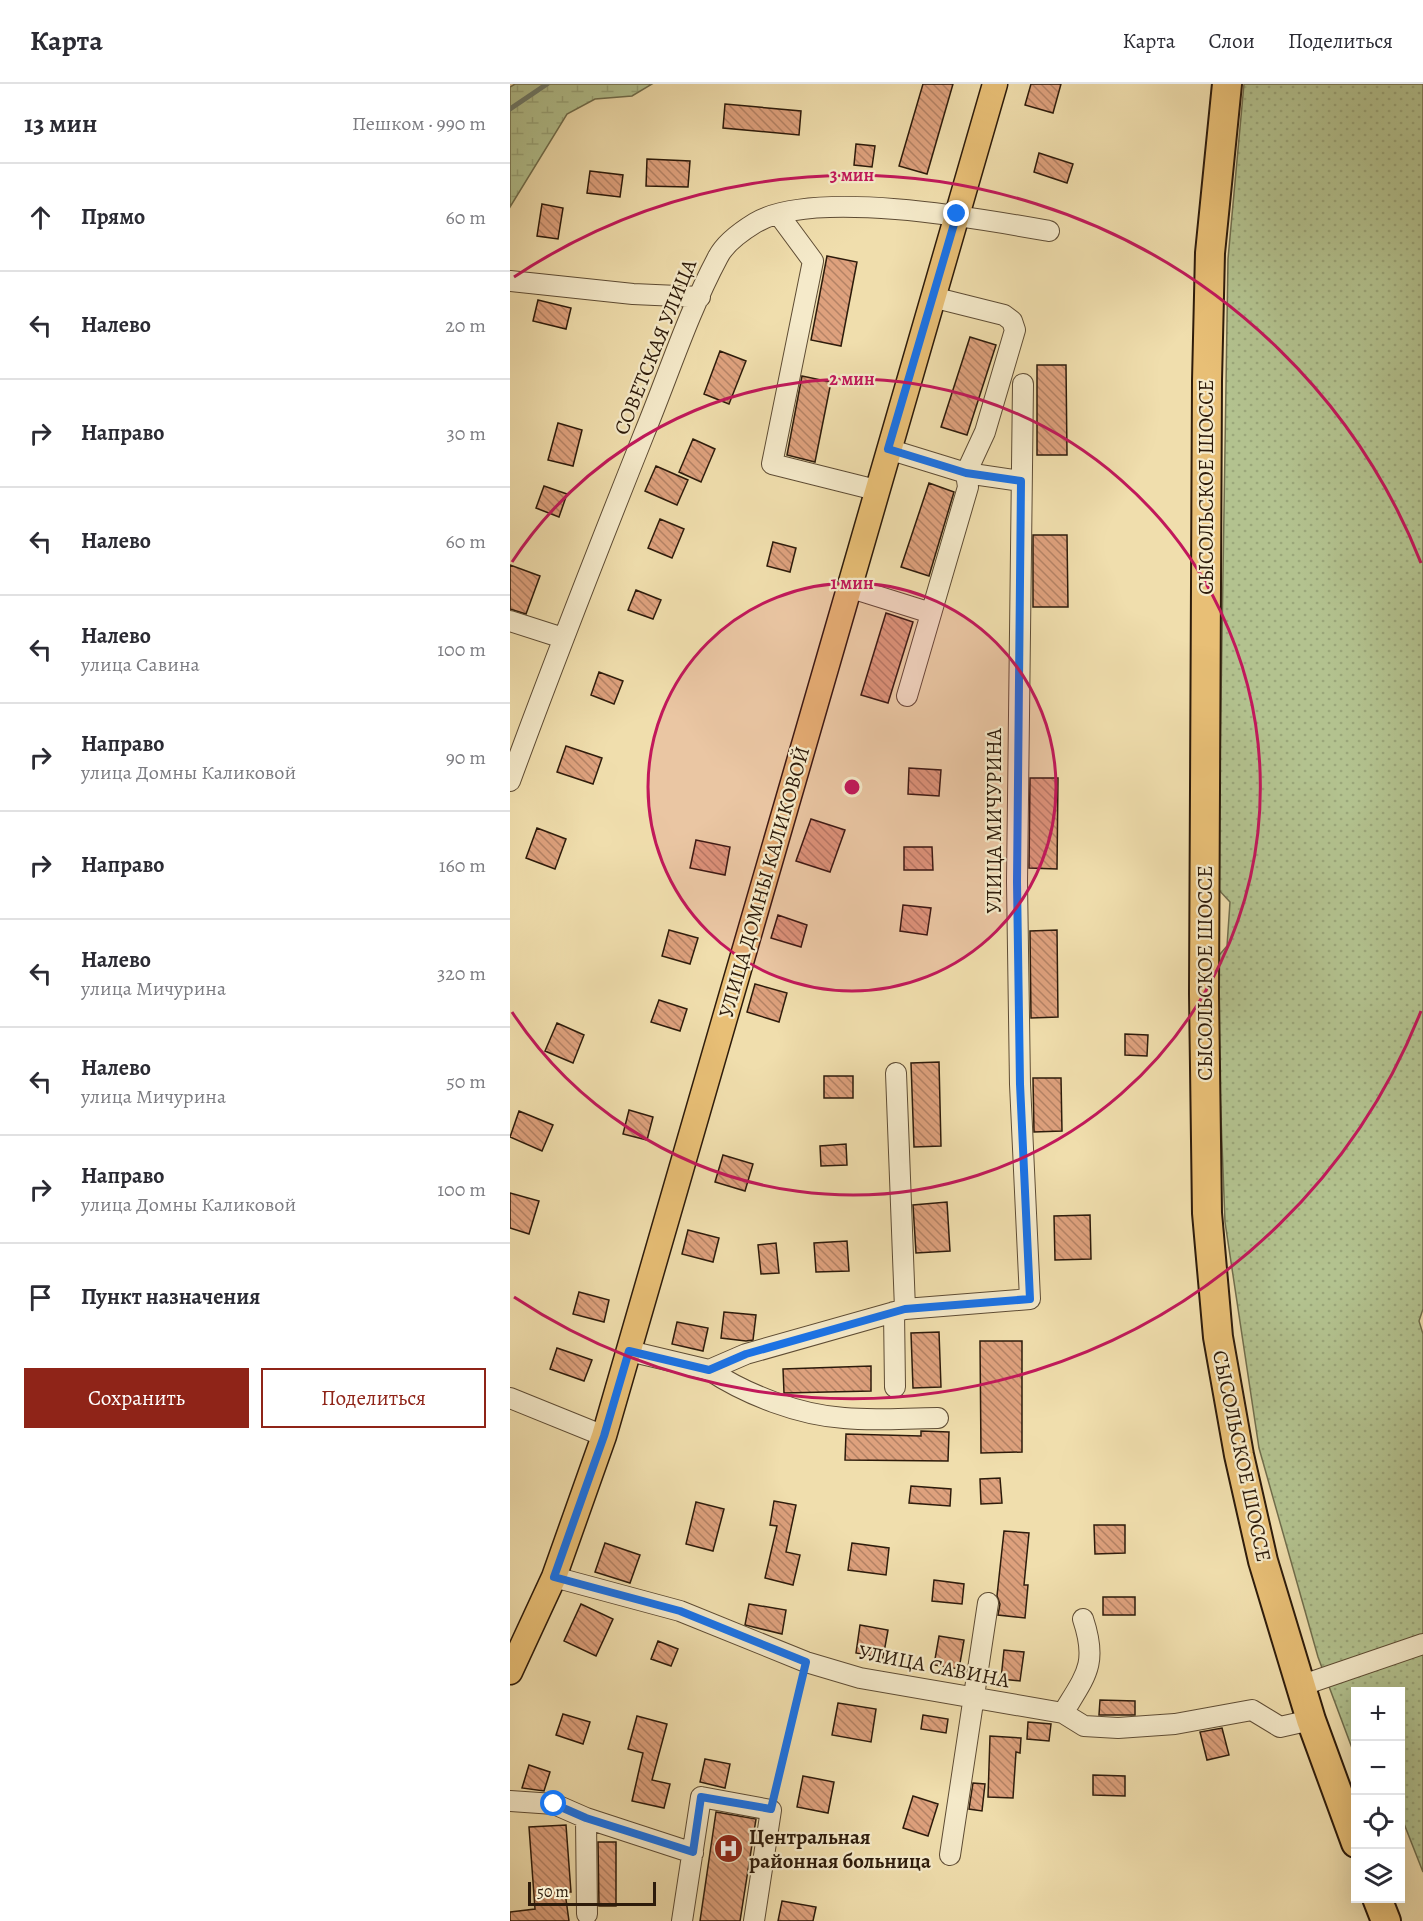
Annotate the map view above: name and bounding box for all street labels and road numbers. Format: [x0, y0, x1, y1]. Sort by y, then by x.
street label: СОВЕТСКАЯ УЛИЦА [607, 254, 703, 439]
street label: СЫСОЛЬСКОЕ ШОССЕ [1192, 379, 1220, 595]
street label: УЛИЦА МИЧУРИНА [980, 727, 1008, 914]
street label: УЛИЦА ДОМНЫ КАЛИКОВОЙ [712, 743, 816, 1021]
street label: СЫСОЛЬСКОЕ ШОССЕ [1191, 865, 1219, 1081]
street label: СЫСОЛЬСКОЕ ШОССЕ [1206, 1348, 1278, 1564]
street label: УЛИЦА САВИНА [856, 1638, 1013, 1695]

